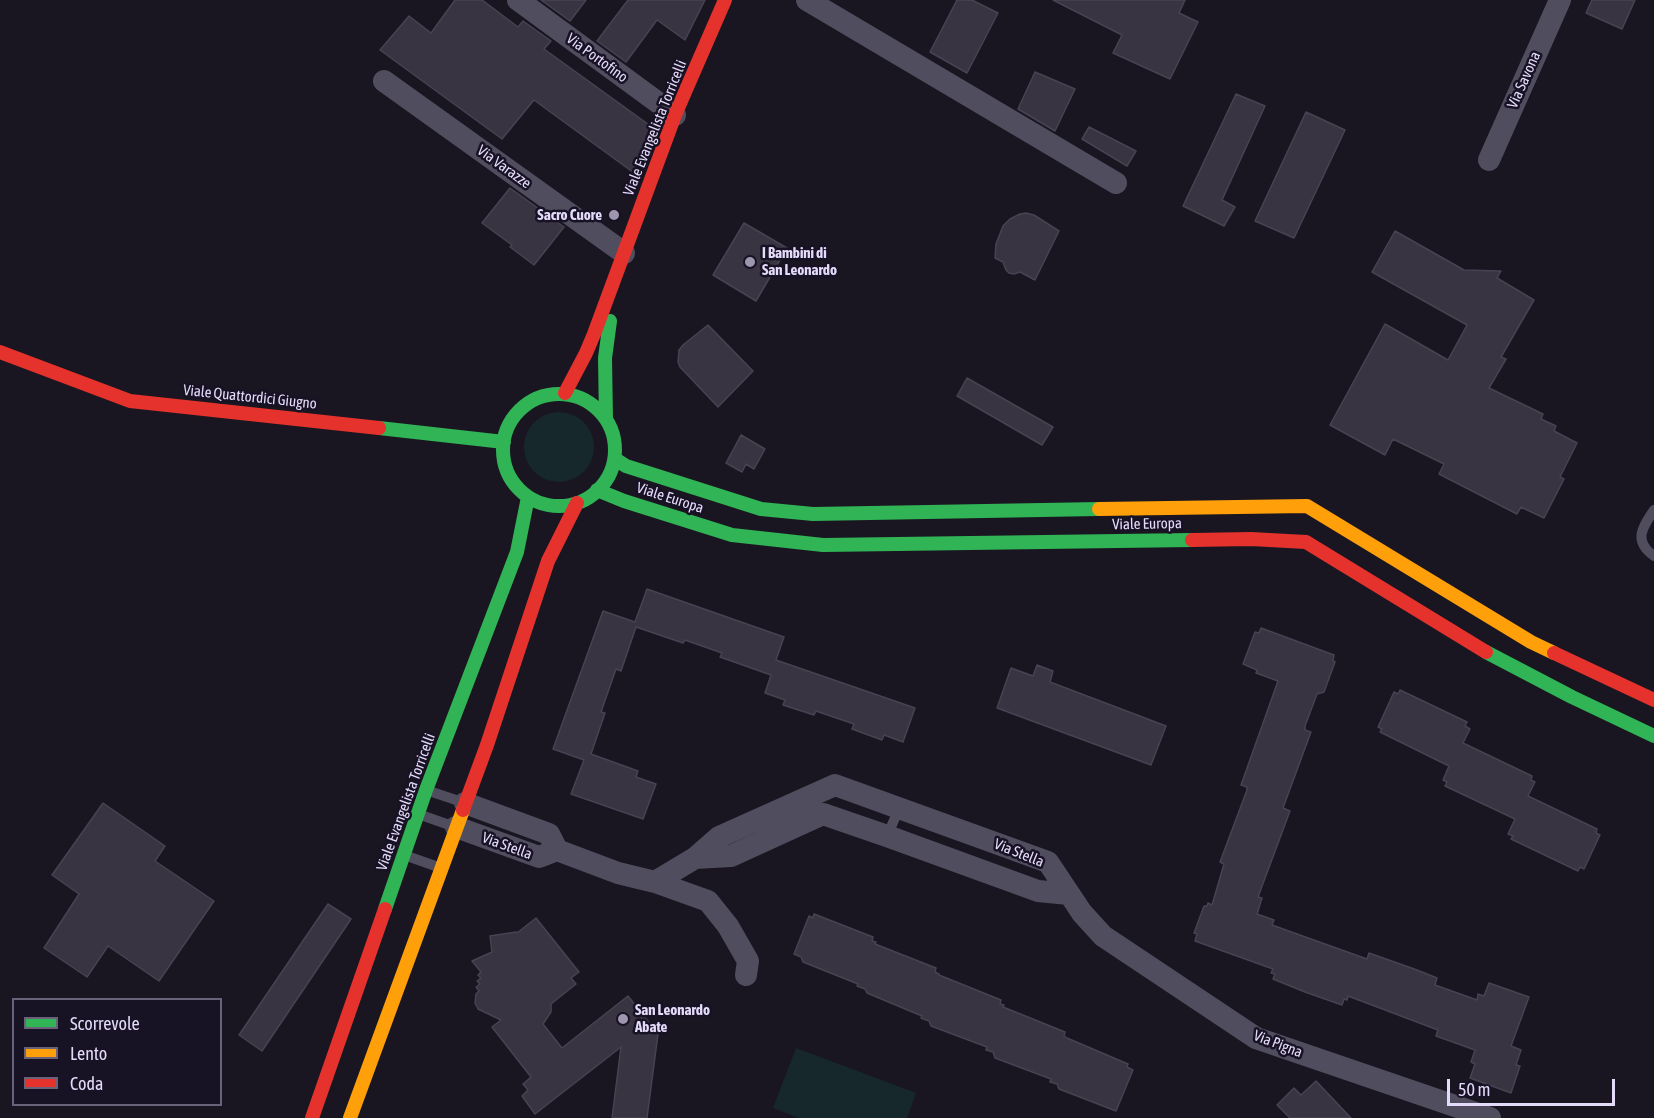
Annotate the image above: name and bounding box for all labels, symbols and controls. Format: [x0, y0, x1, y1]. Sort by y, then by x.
street label: Via Portofino [563, 30, 631, 86]
street label: Via Savona [1503, 49, 1545, 111]
street label: Viale Evangelista Torricelli [620, 57, 690, 199]
street label: Via Varazze [474, 141, 534, 193]
place label: Sacro Cuore [537, 206, 602, 224]
marker: Sacro Cuore [607, 208, 621, 222]
place label: I Bambini di San Leonardo [762, 244, 837, 279]
marker: I Bambini di San Leonardo [743, 255, 757, 269]
street label: Viale Quattordici Giugno [182, 381, 318, 413]
street label: Viale Europa [634, 479, 706, 517]
street label: Viale Europa [1112, 514, 1182, 534]
street label: Viale Evangelista Torricelli [373, 731, 439, 873]
street label: Via Stella [479, 829, 535, 863]
street label: Via Stella [992, 835, 1046, 871]
legend [12, 998, 222, 1106]
place label: San Leonardo Abate [635, 1001, 710, 1036]
marker: San Leonardo Abate [616, 1012, 630, 1026]
text: Scorrevole [70, 1013, 140, 1034]
street label: Via Pigna [1251, 1026, 1305, 1062]
text: Lento [70, 1043, 107, 1064]
scale bar [1450, 1067, 1618, 1105]
text: Coda [70, 1073, 103, 1094]
text: 50 m [1458, 1079, 1490, 1100]

